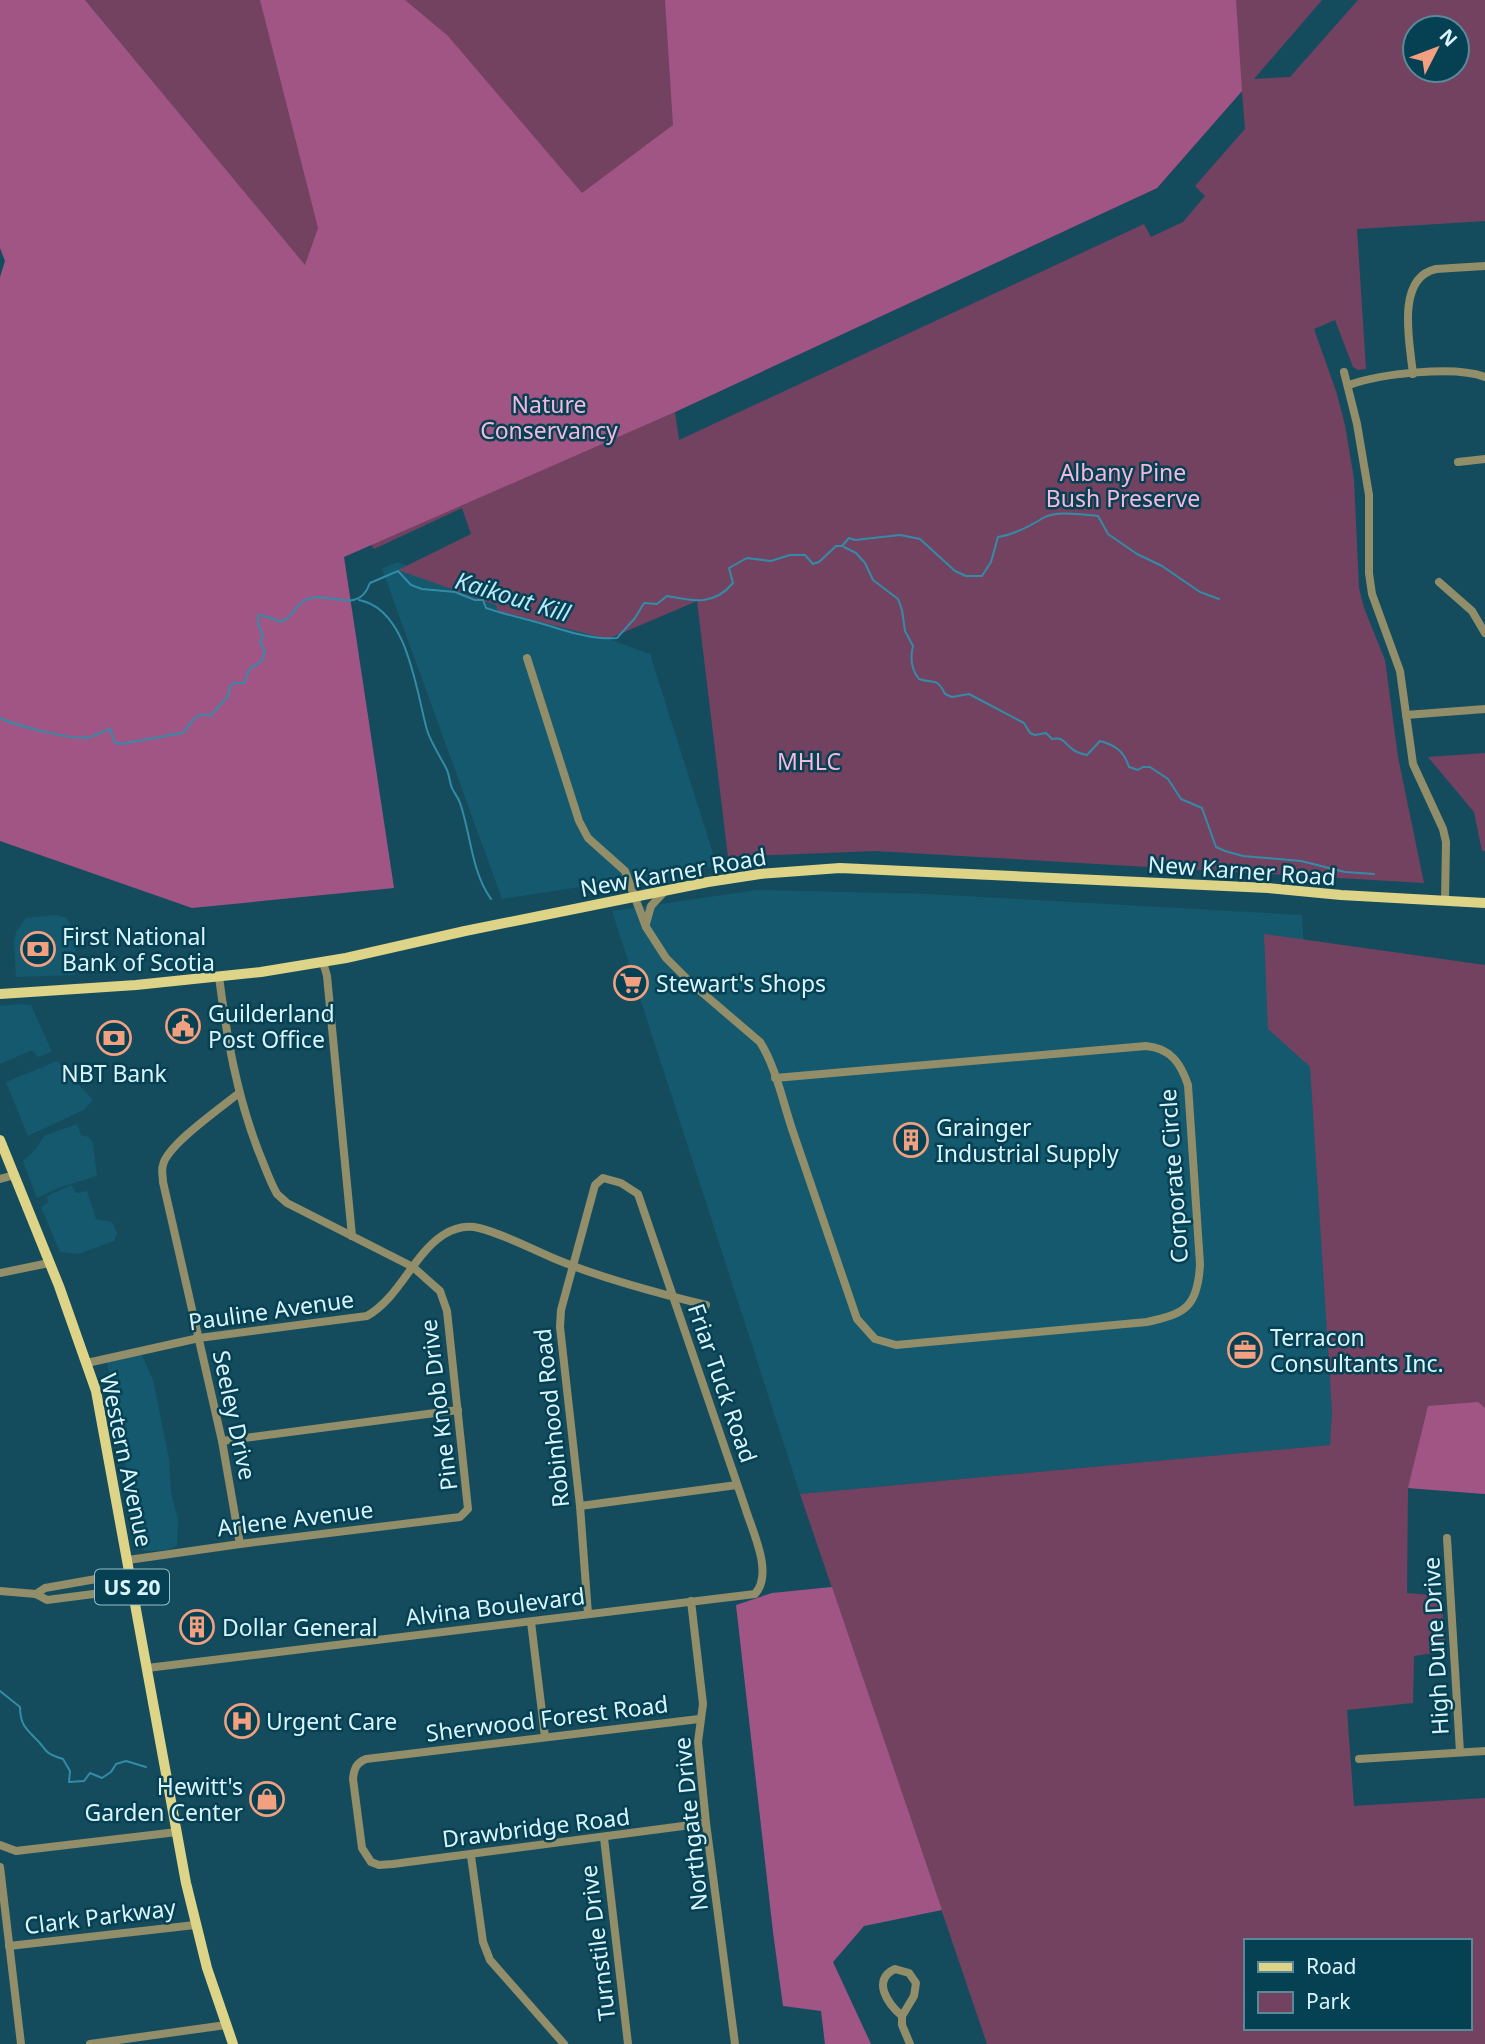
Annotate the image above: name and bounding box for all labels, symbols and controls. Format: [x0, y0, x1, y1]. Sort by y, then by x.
north arrow [1401, 14, 1471, 84]
text: N [1434, 23, 1463, 52]
park label: Nature Conservancy [480, 388, 618, 446]
park label: Albany Pine Bush Preserve [1046, 456, 1200, 514]
water label: Kaikout Kill [452, 563, 575, 629]
park label: MHLC [777, 745, 841, 777]
street label: New Karner Road [577, 840, 769, 904]
street label: New Karner Road [1147, 847, 1337, 893]
place label: First National Bank of Scotia [62, 920, 215, 978]
bank icon: First National Bank of Scotia [19, 930, 57, 968]
supermarket icon: Stewart's Shops [612, 964, 650, 1002]
place label: Stewart's Shops [656, 967, 826, 999]
place label: Guilderland Post Office [208, 997, 335, 1055]
public building icon: Guilderland Post Office [164, 1007, 202, 1045]
bank icon: NBT Bank [95, 1019, 133, 1057]
place label: NBT Bank [61, 1057, 167, 1089]
street label: Corporate Circle [1151, 1088, 1195, 1264]
place label: Grainger Industrial Supply [936, 1111, 1119, 1169]
building icon: Grainger Industrial Supply [892, 1121, 930, 1159]
street label: Pauline Avenue [186, 1283, 356, 1337]
street label: Friar Tuck Road [681, 1299, 765, 1467]
street label: Pine Knob Drive [412, 1317, 464, 1493]
place label: Terracon Consultants Inc. [1270, 1321, 1444, 1379]
street label: Robinhood Road [526, 1327, 576, 1509]
office icon: Terracon Consultants Inc. [1226, 1331, 1264, 1369]
street label: Seeley Drive [206, 1347, 264, 1483]
street label: Western Avenue [93, 1370, 161, 1550]
street label: Arlene Avenue [215, 1493, 375, 1543]
street label: High Dune Drive [1414, 1556, 1456, 1736]
road number: US 20 [95, 1570, 169, 1604]
street label: Alvina Boulevard [403, 1579, 587, 1633]
building icon: Dollar General [178, 1608, 216, 1646]
place label: Dollar General [222, 1611, 378, 1643]
street label: Sherwood Forest Road [424, 1687, 670, 1749]
hospital icon: Urgent Care [223, 1702, 261, 1740]
place label: Urgent Care [266, 1705, 397, 1737]
street label: Northgate Drive [665, 1736, 715, 1912]
place label: Hewitt's Garden Center [85, 1770, 243, 1828]
shop icon: Hewitt's Garden Center [248, 1780, 286, 1818]
street label: Drawbridge Road [440, 1800, 632, 1854]
street label: Turnstile Drive [572, 1863, 622, 2023]
street label: Clark Parkway [22, 1891, 178, 1941]
legend [1244, 1939, 1471, 2030]
text: Road [1306, 1952, 1356, 1980]
text: Park [1306, 1987, 1351, 2015]

